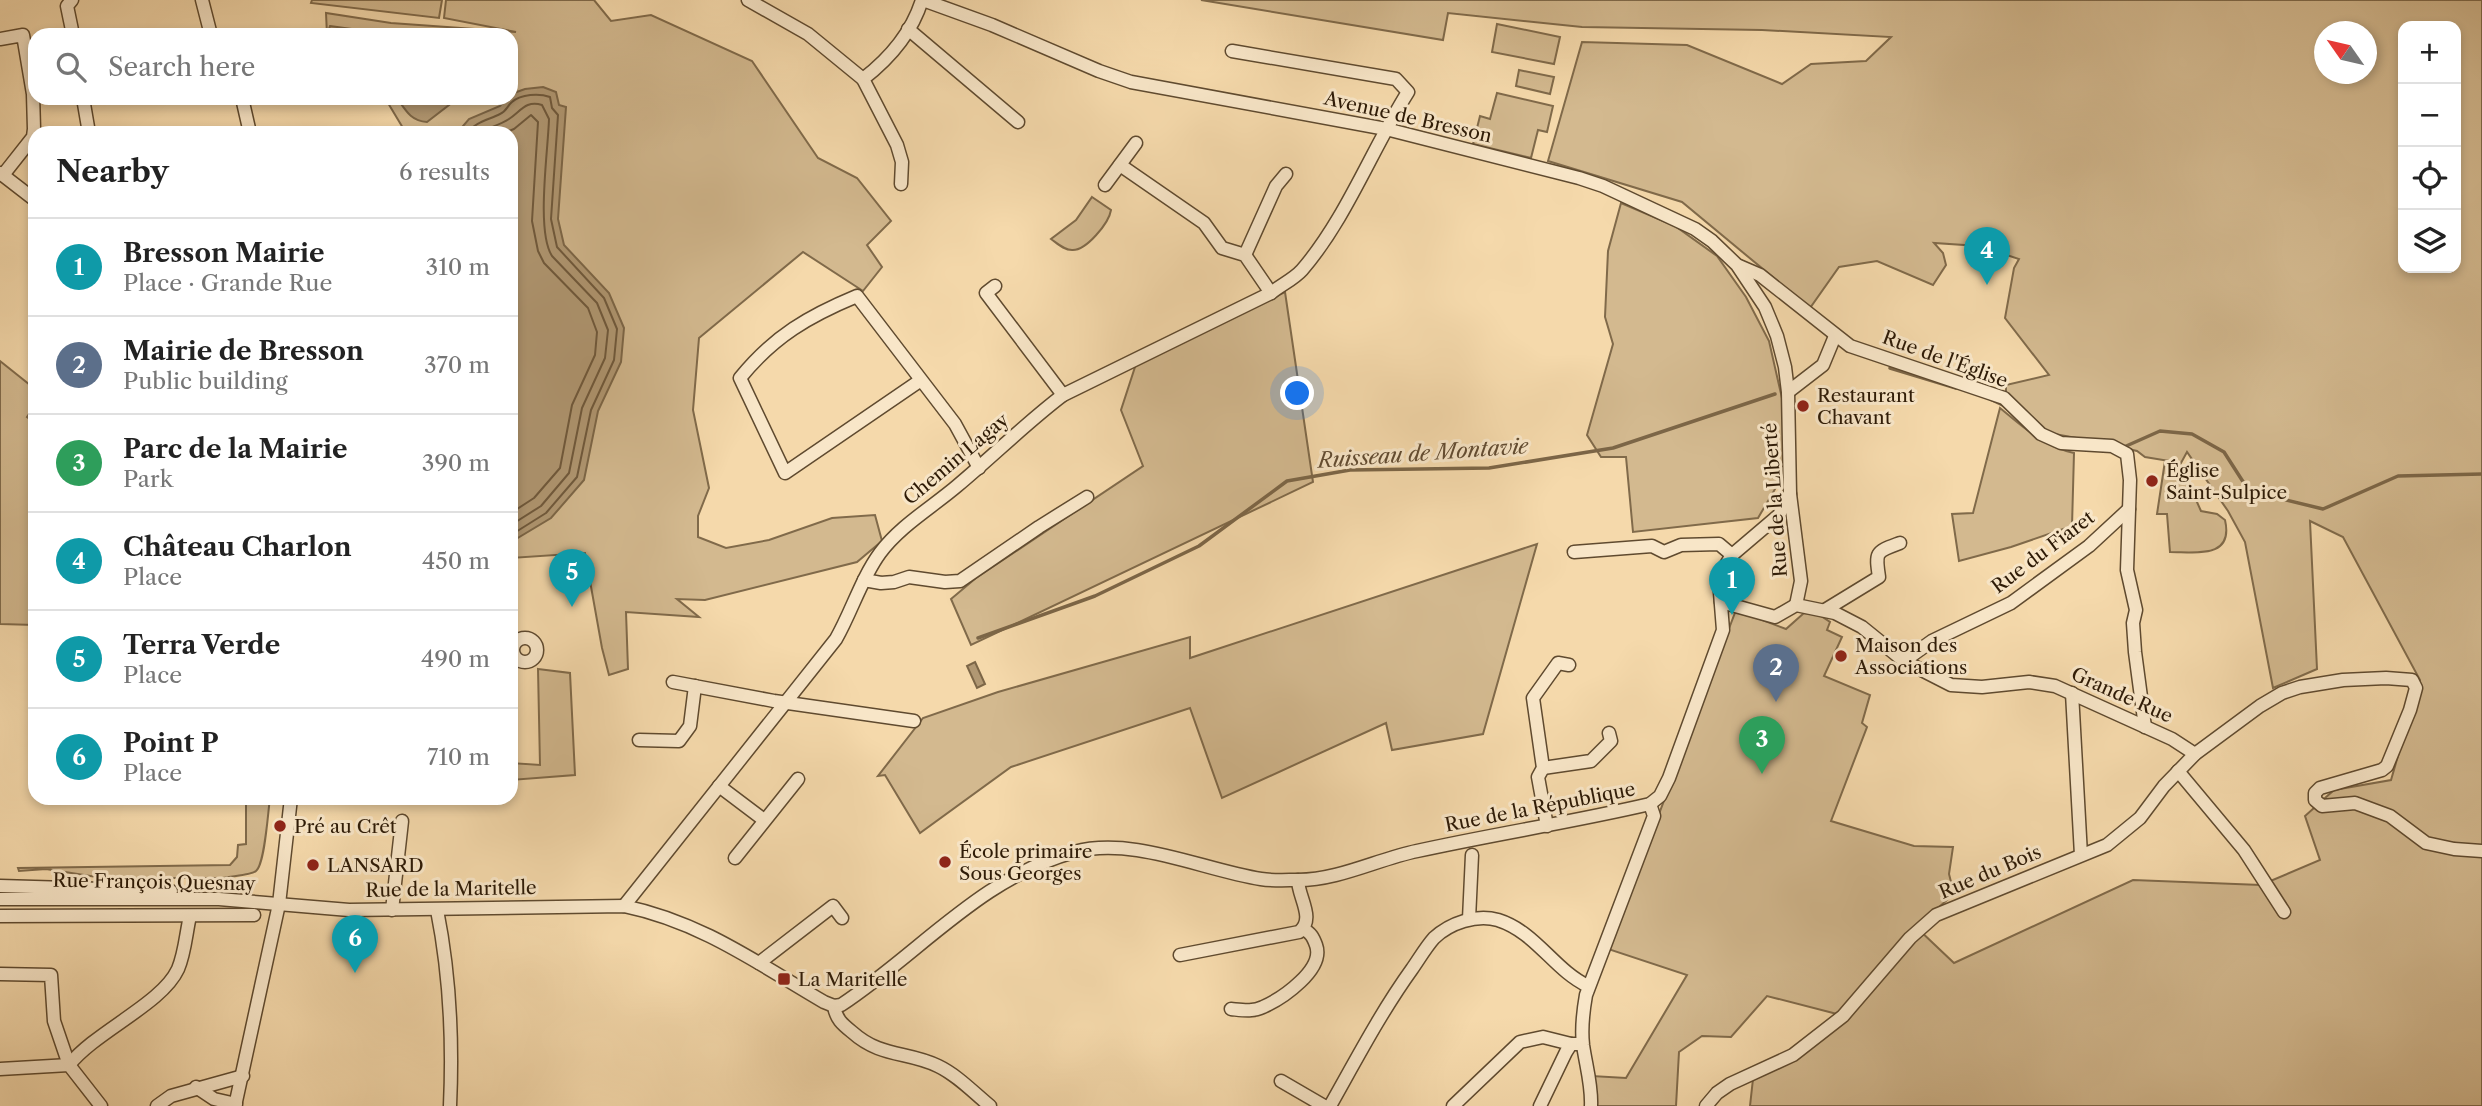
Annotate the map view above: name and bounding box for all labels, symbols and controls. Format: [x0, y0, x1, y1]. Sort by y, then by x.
north arrow [2314, 21, 2377, 84]
map controls [2398, 21, 2461, 273]
button: + [2398, 21, 2461, 84]
search box [28, 28, 518, 105]
icon: search [52, 48, 90, 86]
text: Search here [108, 51, 255, 83]
button: − [2398, 84, 2461, 147]
street label: Avenue de Bresson [1321, 86, 1494, 148]
button: locate [2398, 147, 2461, 210]
text: Nearby [56, 153, 169, 190]
text: 6 results [399, 158, 490, 186]
button: layers [2398, 210, 2461, 273]
pin: 4 [1964, 227, 2010, 285]
text: Bresson Mairie [123, 237, 325, 269]
text: 1 [74, 253, 84, 281]
text: 310 m [426, 253, 490, 281]
text: Place · Grande Rue [123, 269, 332, 297]
street label: Rue de l'Église [1879, 326, 2011, 392]
text: Mairie de Bresson [123, 335, 364, 367]
text: 2 [72, 351, 86, 379]
text: 370 m [424, 351, 490, 379]
text: Public building [123, 367, 288, 395]
your location [1280, 376, 1314, 410]
place label: Restaurant Chavant [1817, 384, 1915, 429]
marker: Restaurant Chavant [1795, 398, 1811, 414]
street label: Chemin Lagay [899, 408, 1014, 510]
street label: Rue de la Liberté [1758, 422, 1792, 578]
text: Parc de la Mairie [123, 433, 348, 465]
water label: Ruisseau de Montavie [1315, 433, 1530, 473]
text: 3 [73, 449, 86, 477]
text: 390 m [422, 449, 490, 477]
place label: Église Saint-Sulpice [2166, 459, 2287, 504]
text: Park [123, 465, 173, 493]
marker: Église Saint-Sulpice [2144, 473, 2160, 489]
street label: Rue du Fiaret [1987, 506, 2099, 598]
text: Château Charlon [123, 531, 352, 563]
text: 4 [72, 547, 86, 575]
text: 450 m [422, 547, 490, 575]
pin: 5 [549, 549, 595, 607]
pin: 1 [1709, 557, 1755, 615]
text: Place [123, 563, 182, 591]
text: Terra Verde [123, 629, 280, 661]
place label: Maison des Associations [1854, 634, 1967, 679]
pin: 2 [1753, 644, 1799, 702]
text: 5 [73, 645, 85, 673]
text: 490 m [421, 645, 490, 673]
marker: Maison des Associations [1833, 648, 1849, 664]
text: Place [123, 661, 182, 689]
street label: Grande Rue [2068, 662, 2176, 728]
pin: 3 [1739, 716, 1785, 774]
text: Point P [123, 727, 219, 759]
text: 6 [72, 743, 86, 771]
text: 710 m [427, 743, 490, 771]
text: Place [123, 759, 182, 787]
street label: Rue de la République [1443, 777, 1637, 837]
place label: Pré au Crêt [294, 815, 397, 838]
marker: Pré au Crêt [272, 818, 288, 834]
place label: École primaire Sous Georges [959, 840, 1092, 885]
street label: Rue du Bois [1936, 840, 2044, 904]
place label: LANSARD [327, 854, 424, 877]
marker: École primaire Sous Georges [937, 854, 953, 870]
marker: LANSARD [305, 857, 321, 873]
street label: Rue François Quesnay [52, 869, 256, 895]
street label: Rue de la Maritelle [365, 876, 537, 902]
pin: 6 [332, 915, 378, 973]
place label: La Maritelle [798, 968, 907, 991]
marker: La Maritelle [776, 971, 792, 987]

